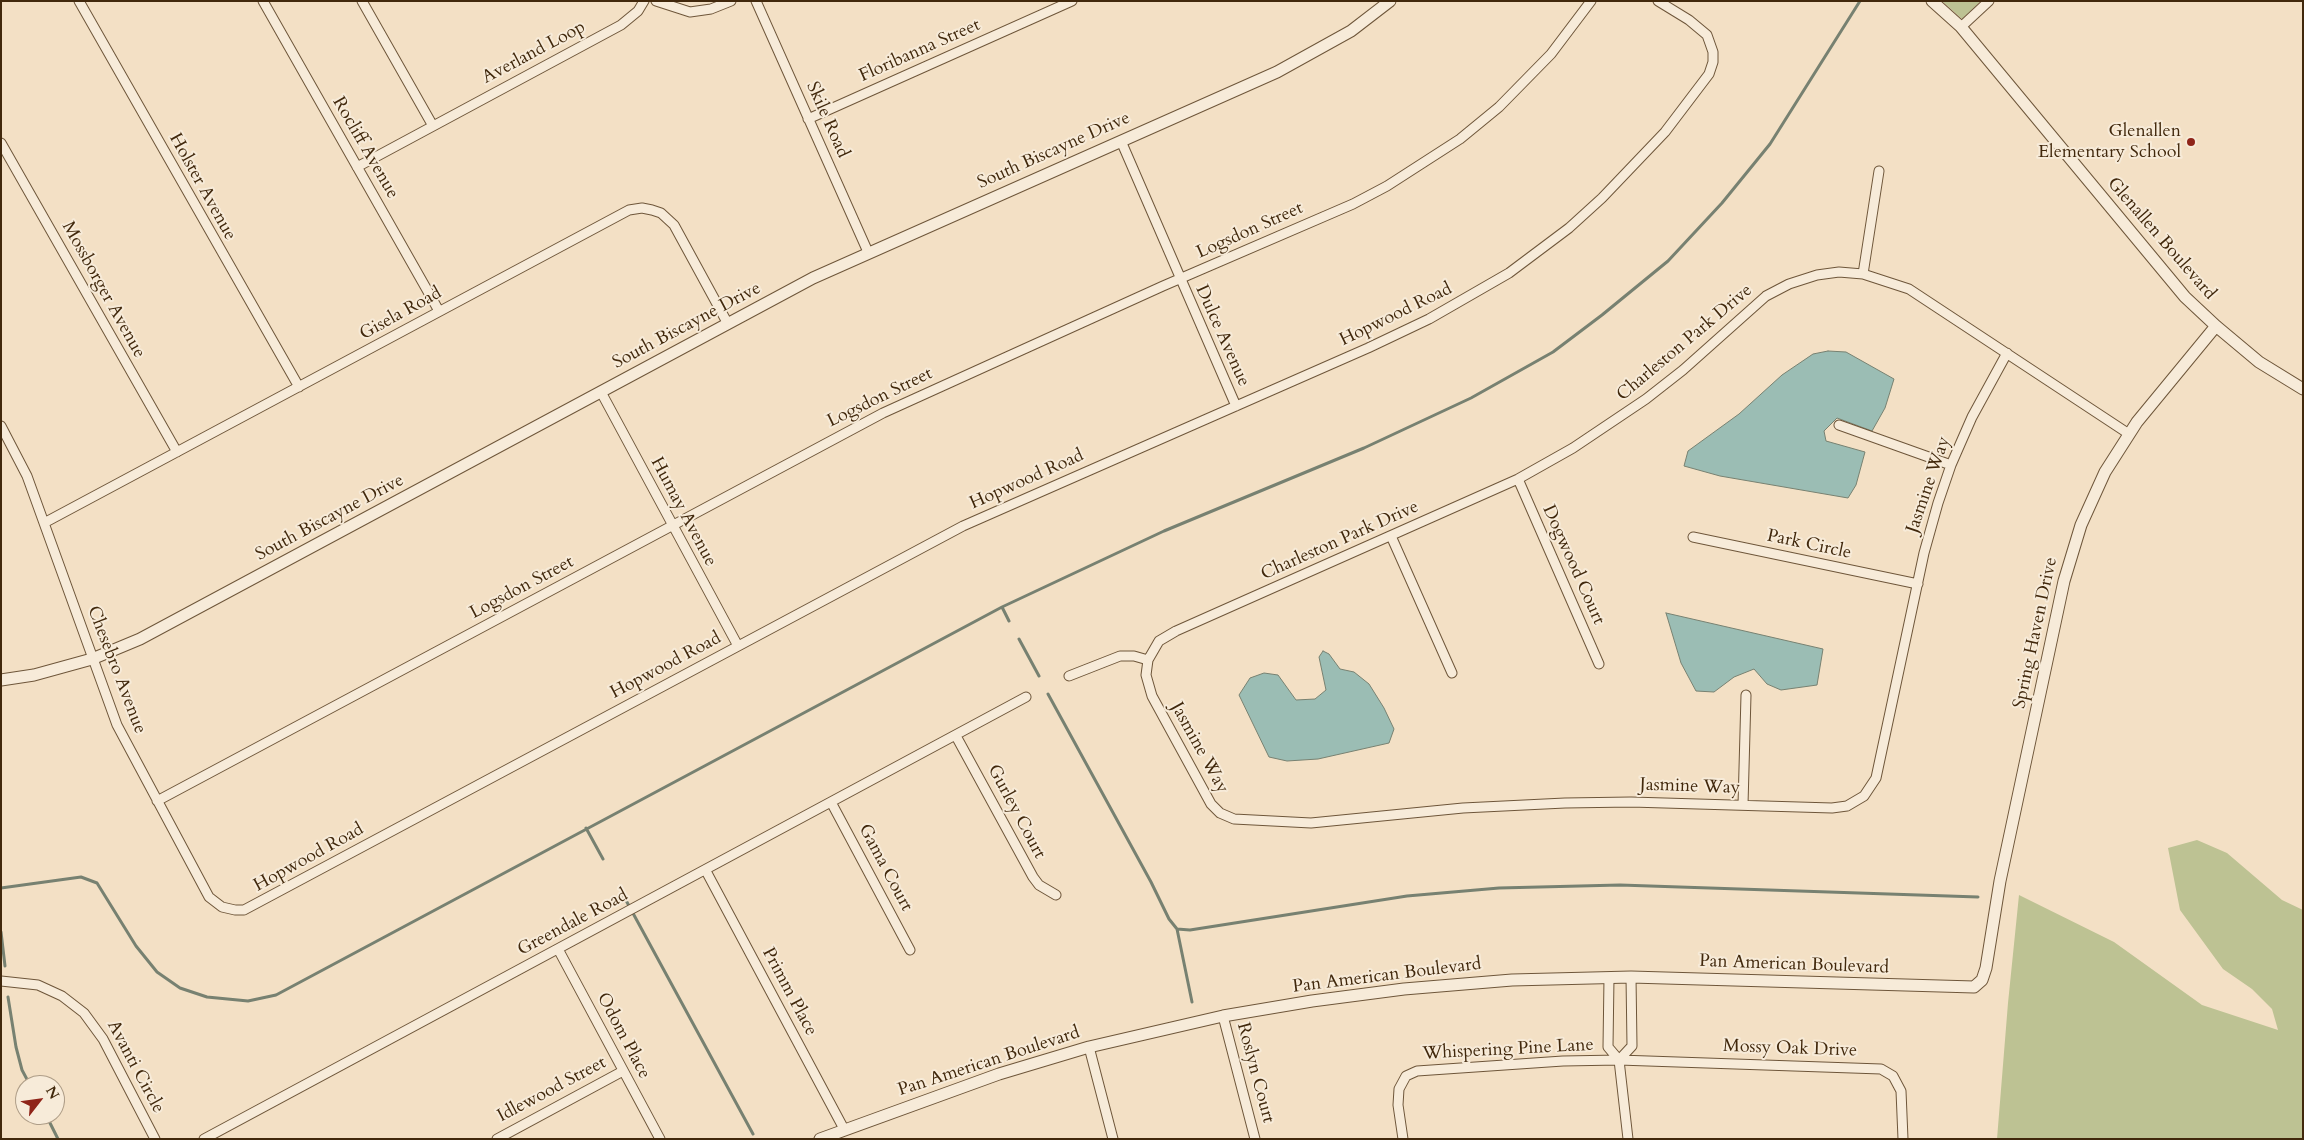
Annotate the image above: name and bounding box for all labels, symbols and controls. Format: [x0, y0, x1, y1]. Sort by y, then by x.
street label: Floribanna Street [856, 15, 984, 87]
street label: Averland Loop [479, 17, 589, 89]
street label: Skile Road [801, 79, 853, 161]
street label: Rocliff Avenue [327, 93, 403, 203]
street label: South Biscayne Drive [974, 108, 1134, 194]
place label: Glenallen Elementary School [2038, 121, 2181, 163]
street label: Holster Avenue [164, 130, 240, 244]
marker: Glenallen Elementary School [2185, 136, 2197, 148]
street label: Glenallen Boulevard [2102, 173, 2220, 305]
street label: Logsdon Street [1193, 198, 1307, 264]
street label: Mossborger Avenue [57, 218, 149, 362]
street label: South Biscayne Drive [609, 278, 765, 374]
street label: Hopwood Road [1336, 279, 1456, 351]
street label: Charleston Park Drive [1613, 280, 1757, 406]
street label: Dulce Avenue [1190, 282, 1254, 390]
street label: Gisela Road [356, 283, 446, 345]
street label: Logsdon Street [824, 363, 936, 433]
street label: Jasmine Way [1902, 434, 1956, 536]
street label: Hopwood Road [967, 445, 1087, 515]
street label: Humay Avenue [645, 454, 721, 570]
street label: South Biscayne Drive [252, 470, 408, 566]
street label: Charleston Park Drive [1258, 497, 1422, 585]
street label: Dogwood Court [1537, 502, 1609, 628]
street label: Park Circle [1765, 526, 1853, 564]
street label: Logsdon Street [466, 552, 578, 624]
street label: Spring Haven Drive [2009, 555, 2063, 711]
street label: Chesebro Avenue [82, 603, 150, 737]
street label: Hopwood Road [607, 628, 725, 704]
street label: Jasmine Way [1165, 699, 1233, 797]
street label: Gurley Court [982, 761, 1050, 863]
street label: Jasmine Way [1639, 774, 1741, 800]
street label: Hopwood Road [250, 819, 368, 897]
street label: Gama Court [853, 821, 917, 915]
street label: Greendale Road [514, 885, 632, 961]
street label: Primm Place [757, 944, 821, 1040]
street label: Pan American Boulevard [1699, 951, 1889, 979]
street label: Pan American Boulevard [1291, 954, 1483, 998]
street label: Odom Place [591, 989, 655, 1083]
street label: Avanti Circle [102, 1017, 168, 1117]
street label: Roslyn Court [1231, 1020, 1279, 1126]
street label: Pan American Boulevard [895, 1022, 1083, 1102]
street label: Whispering Pine Lane [1422, 1035, 1594, 1065]
street label: Mossy Oak Drive [1722, 1036, 1858, 1062]
street label: Idlewood Street [494, 1052, 610, 1128]
north arrow [15, 1075, 65, 1125]
text: N [41, 1083, 64, 1103]

